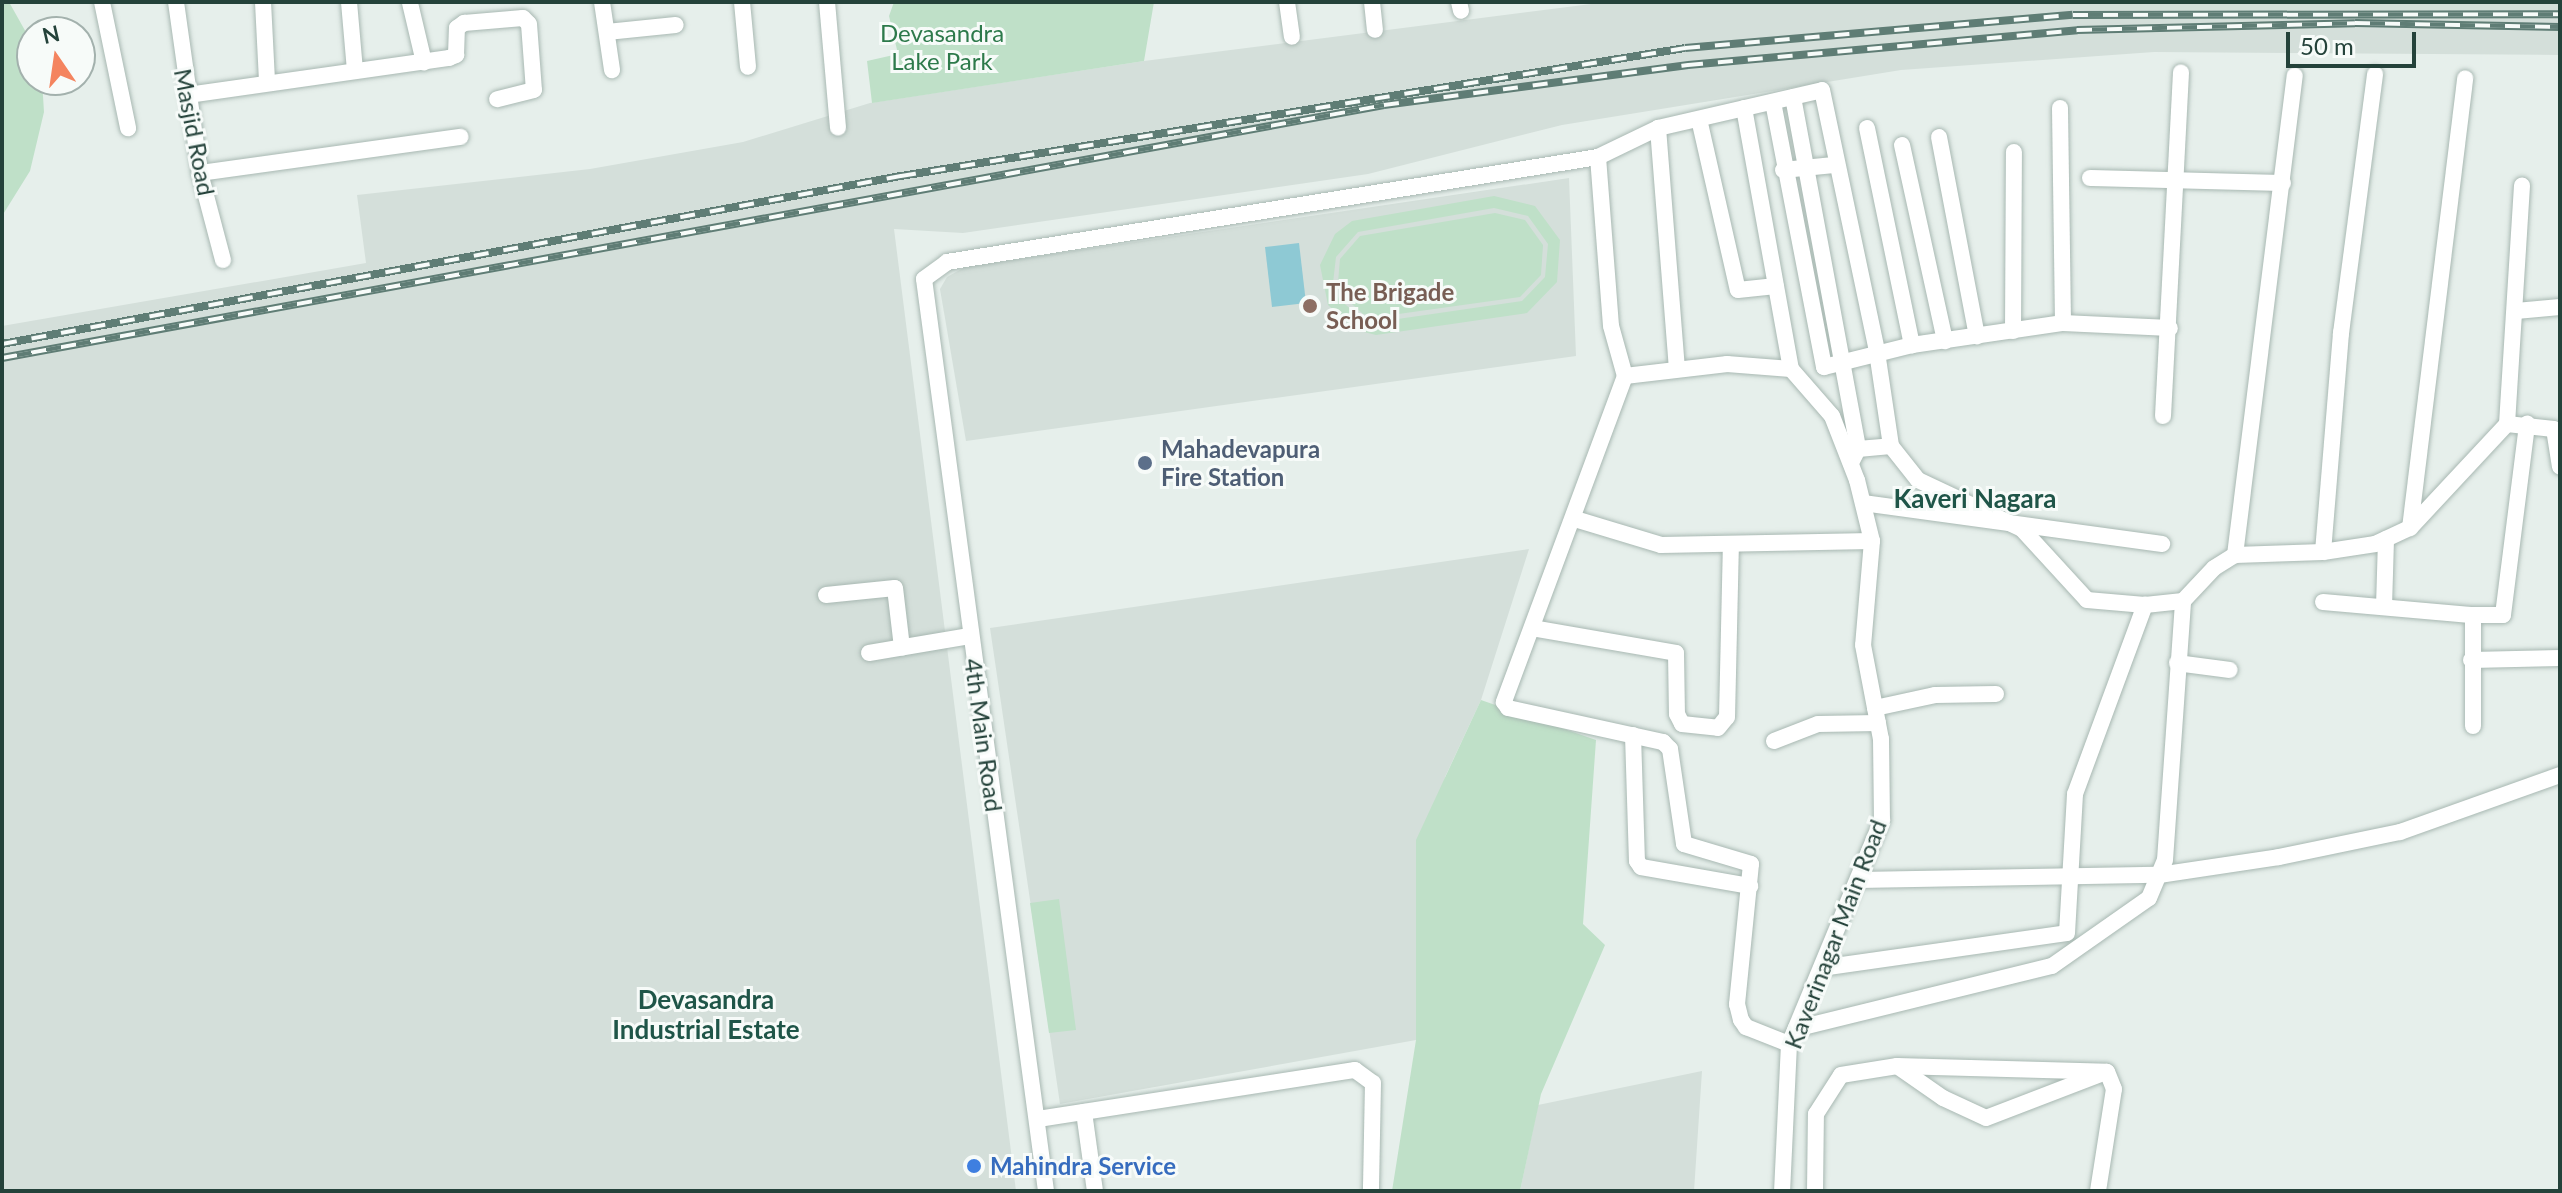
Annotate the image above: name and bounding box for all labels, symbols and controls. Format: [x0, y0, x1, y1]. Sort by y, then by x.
north arrow [16, 16, 96, 96]
scale bar [2290, 16, 2420, 66]
text: N [40, 19, 62, 49]
park label: Devasandra Lake Park [880, 19, 1004, 75]
text: 50 m [2300, 31, 2354, 60]
street label: Masjid Road [169, 66, 221, 198]
place label: The Brigade School [1326, 278, 1454, 334]
marker: The Brigade School [1301, 297, 1319, 315]
place label: Mahadevapura Fire Station [1161, 435, 1320, 491]
marker: Mahadevapura Fire Station [1136, 454, 1154, 472]
district label: Kaveri Nagara [1893, 483, 2057, 515]
street label: 4th Main Road [959, 657, 1009, 813]
street label: Kaverinagar Main Road [1778, 815, 1892, 1053]
district label: Devasandra Industrial Estate [612, 984, 800, 1046]
place label: Mahindra Service [990, 1152, 1176, 1180]
marker: Mahindra Service [965, 1157, 983, 1175]

